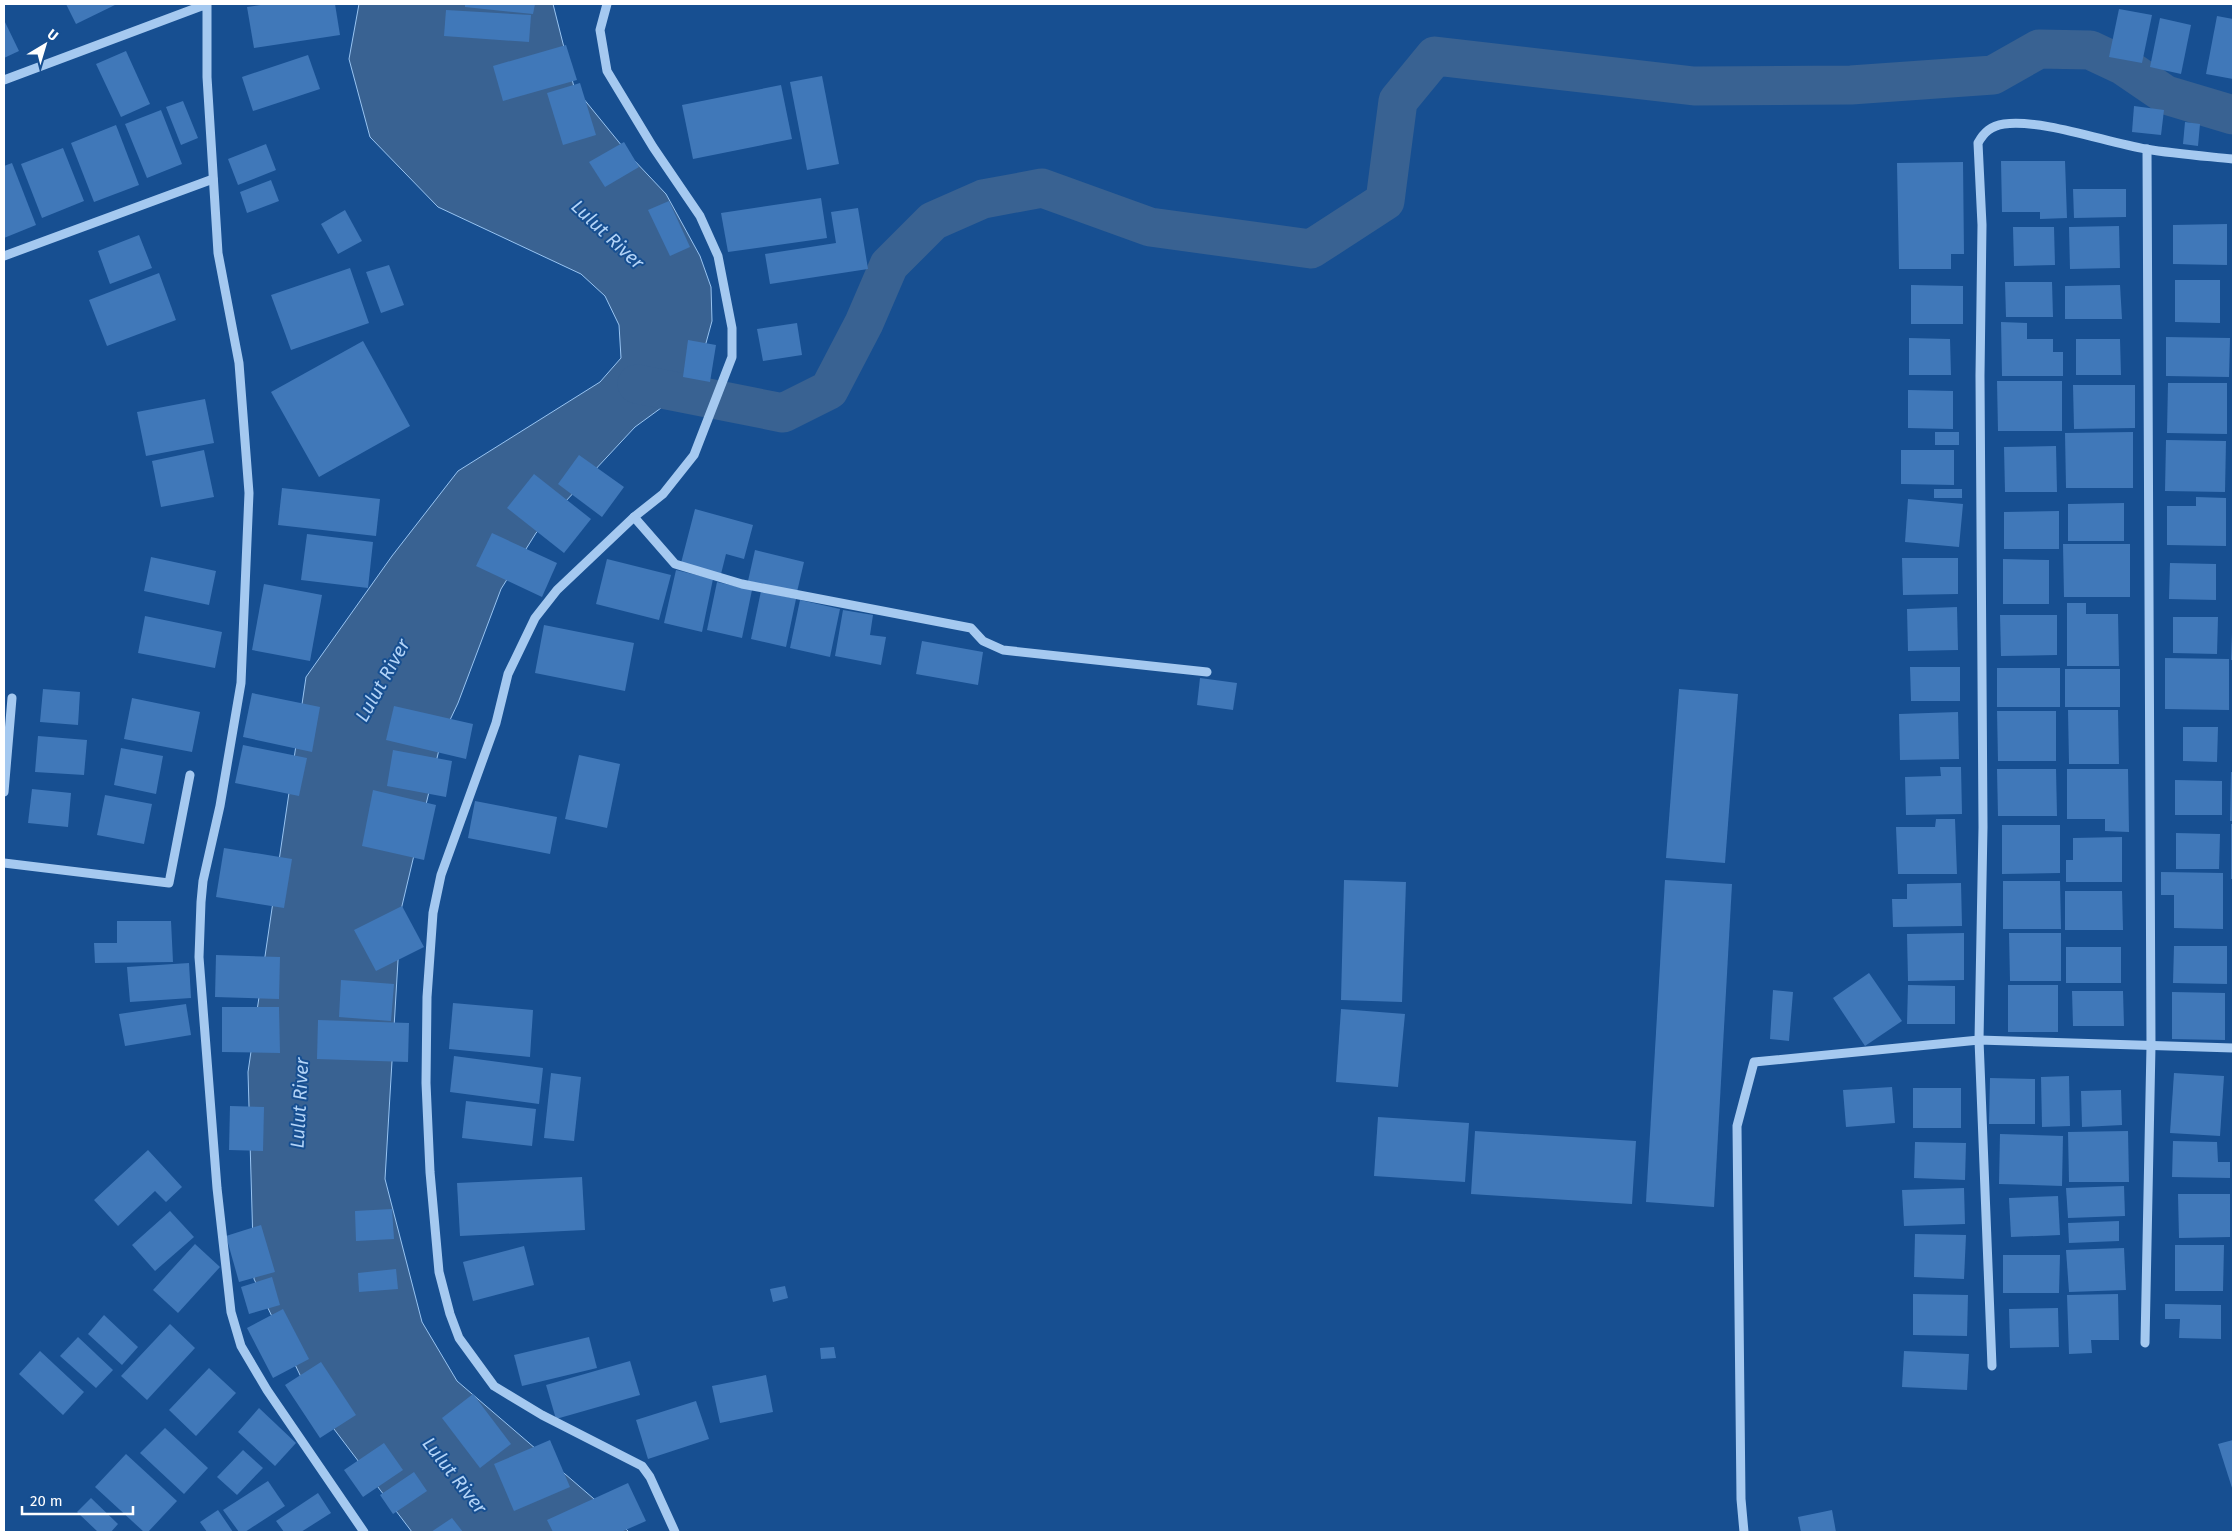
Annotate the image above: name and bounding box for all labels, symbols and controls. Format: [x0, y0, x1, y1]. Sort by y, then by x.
north arrow [20, 20, 70, 70]
text: U [44, 26, 62, 45]
water label: Lulut River [567, 195, 649, 274]
water label: Lulut River [350, 634, 415, 726]
water label: Lulut River [286, 1056, 313, 1149]
water label: Lulut River [418, 1432, 492, 1519]
scale bar [22, 1484, 134, 1516]
text: 20 m [30, 1492, 63, 1510]

